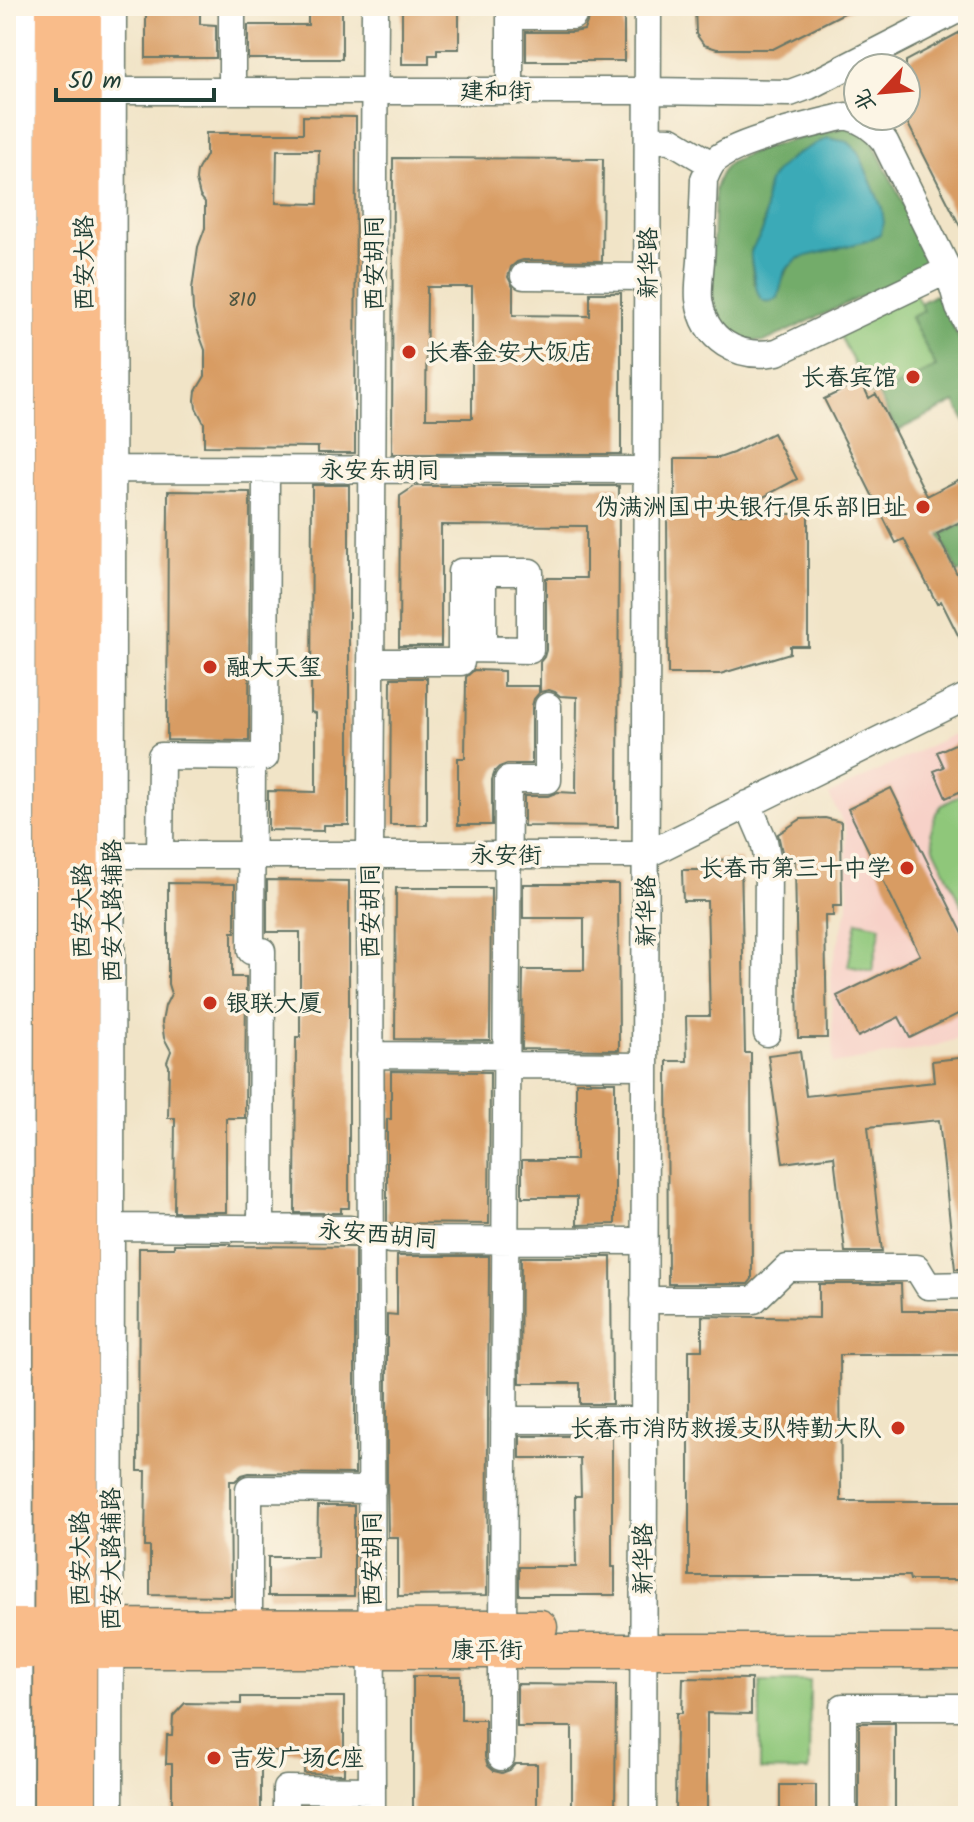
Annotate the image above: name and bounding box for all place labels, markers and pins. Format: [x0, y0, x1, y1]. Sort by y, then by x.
place label: 长春金安大饭店 [425, 334, 593, 373]
marker: 长春金安大饭店 [400, 343, 418, 361]
place label: 长春宾馆 [801, 359, 897, 398]
marker: 长春宾馆 [904, 368, 922, 386]
place label: 伪满洲国中央银行俱乐部旧址 [595, 489, 907, 528]
marker: 伪满洲国中央银行俱乐部旧址 [914, 498, 932, 516]
place label: 融大天玺 [226, 649, 322, 688]
marker: 融大天玺 [201, 658, 219, 676]
place label: 长春市第三十中学 [699, 850, 891, 889]
marker: 长春市第三十中学 [898, 859, 916, 877]
place label: 银联大厦 [226, 985, 322, 1024]
marker: 银联大厦 [201, 994, 219, 1012]
place label: 长春市消防救援支队特勤大队 [570, 1410, 882, 1449]
marker: 长春市消防救援支队特勤大队 [889, 1419, 907, 1437]
place label: 吉发广场C座 [230, 1740, 364, 1779]
marker: 吉发广场C座 [205, 1749, 223, 1767]

